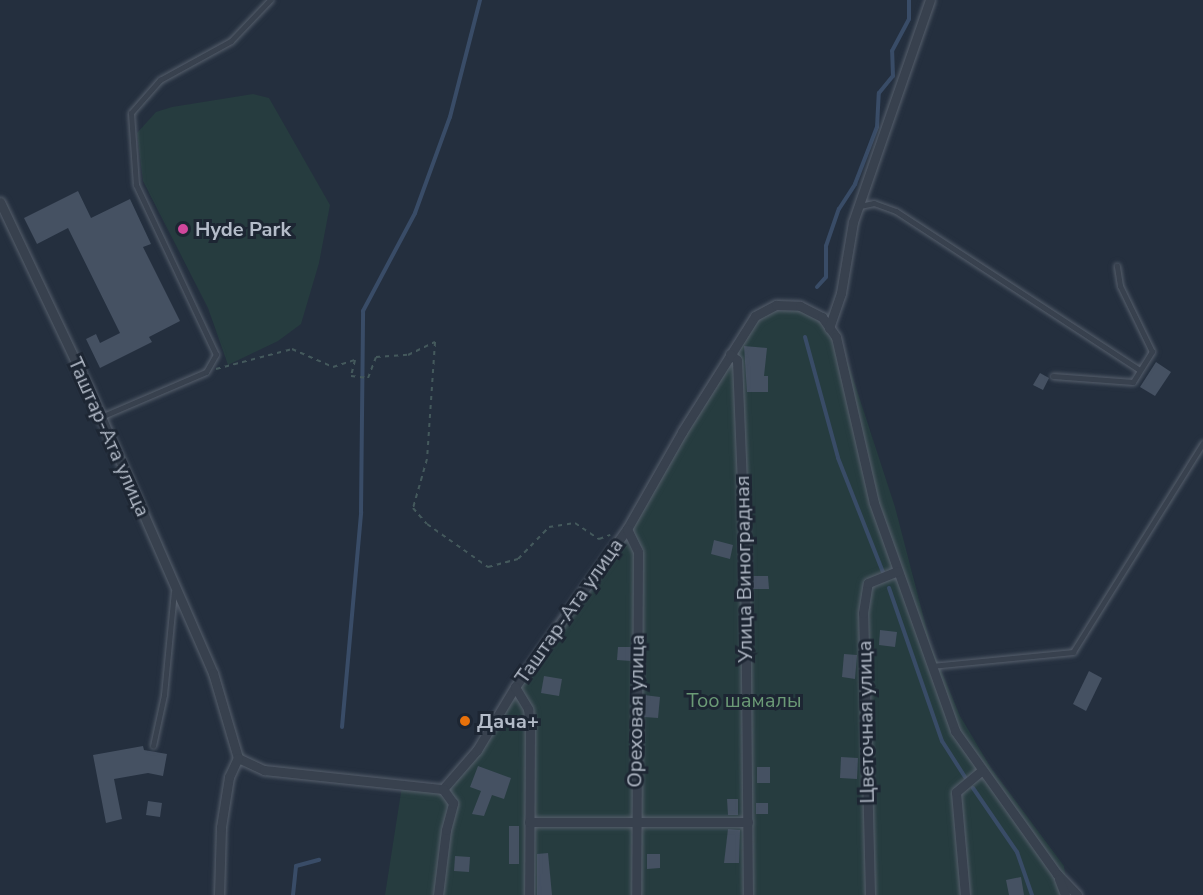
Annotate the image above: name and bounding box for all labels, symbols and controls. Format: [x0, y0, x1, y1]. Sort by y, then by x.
place label: Hyde Park [195, 217, 291, 241]
marker: Hyde Park [176, 222, 190, 236]
street label: Таштар-Ата улица [63, 354, 155, 520]
street label: Улица Виноградная [730, 475, 758, 663]
street label: Таштар-Ата улица [510, 534, 628, 688]
street label: Ореховая улица [623, 634, 649, 788]
street label: Цветочная улица [853, 640, 879, 804]
park label: Тоо шамалы [686, 688, 802, 712]
place label: Дача+ [477, 709, 539, 733]
marker: Дача+ [458, 714, 472, 728]

